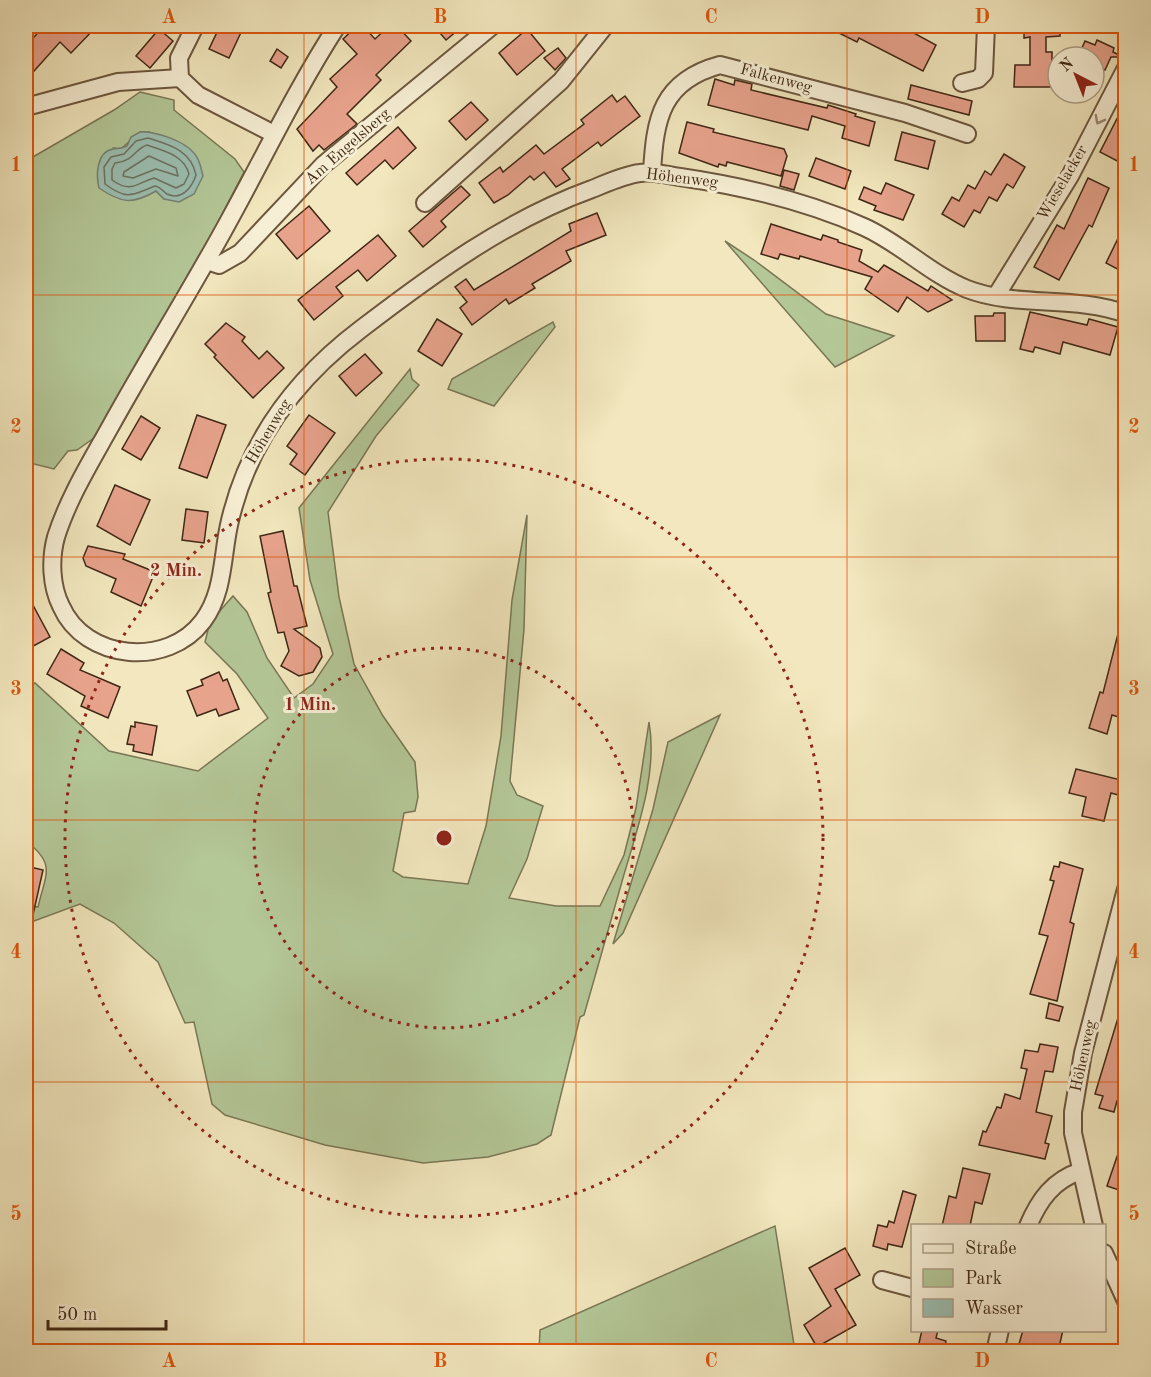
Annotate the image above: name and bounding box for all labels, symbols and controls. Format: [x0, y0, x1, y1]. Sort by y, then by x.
text: A [161, 8, 177, 28]
text: B [433, 8, 447, 28]
text: C [704, 8, 718, 28]
text: D [974, 8, 990, 28]
north arrow [1046, 45, 1106, 105]
text: N [1057, 55, 1078, 75]
street label: Falkenweg [738, 62, 814, 96]
street label: Am Engelsberg [302, 106, 394, 188]
one-way arrow [1095, 114, 1106, 124]
street label: Wieselacker [1035, 142, 1091, 223]
text: 1 [10, 156, 22, 176]
text: 1 [1128, 156, 1140, 176]
street label: Höhenweg [645, 167, 720, 191]
street label: Höhenweg [243, 396, 295, 467]
text: 2 [10, 418, 22, 438]
text: 2 [1128, 418, 1140, 438]
text: 2 Min. [150, 562, 202, 580]
text: 3 [10, 680, 22, 700]
text: 3 [1128, 680, 1140, 700]
text: 1 Min. [284, 696, 336, 714]
centre of rings [434, 828, 454, 848]
text: 4 [10, 943, 22, 963]
text: 4 [1128, 943, 1140, 963]
street label: Höhenweg [1069, 1018, 1099, 1093]
text: 5 [10, 1204, 22, 1225]
text: 5 [1128, 1204, 1140, 1225]
legend [911, 1224, 1106, 1332]
text: Straße [965, 1240, 1016, 1258]
text: Park [965, 1270, 1002, 1288]
scale bar [48, 1293, 166, 1331]
text: Wasser [965, 1300, 1024, 1318]
text: 50 m [57, 1306, 97, 1324]
text: A [161, 1352, 177, 1372]
text: B [433, 1352, 447, 1372]
text: C [704, 1352, 718, 1372]
text: D [974, 1352, 990, 1372]

